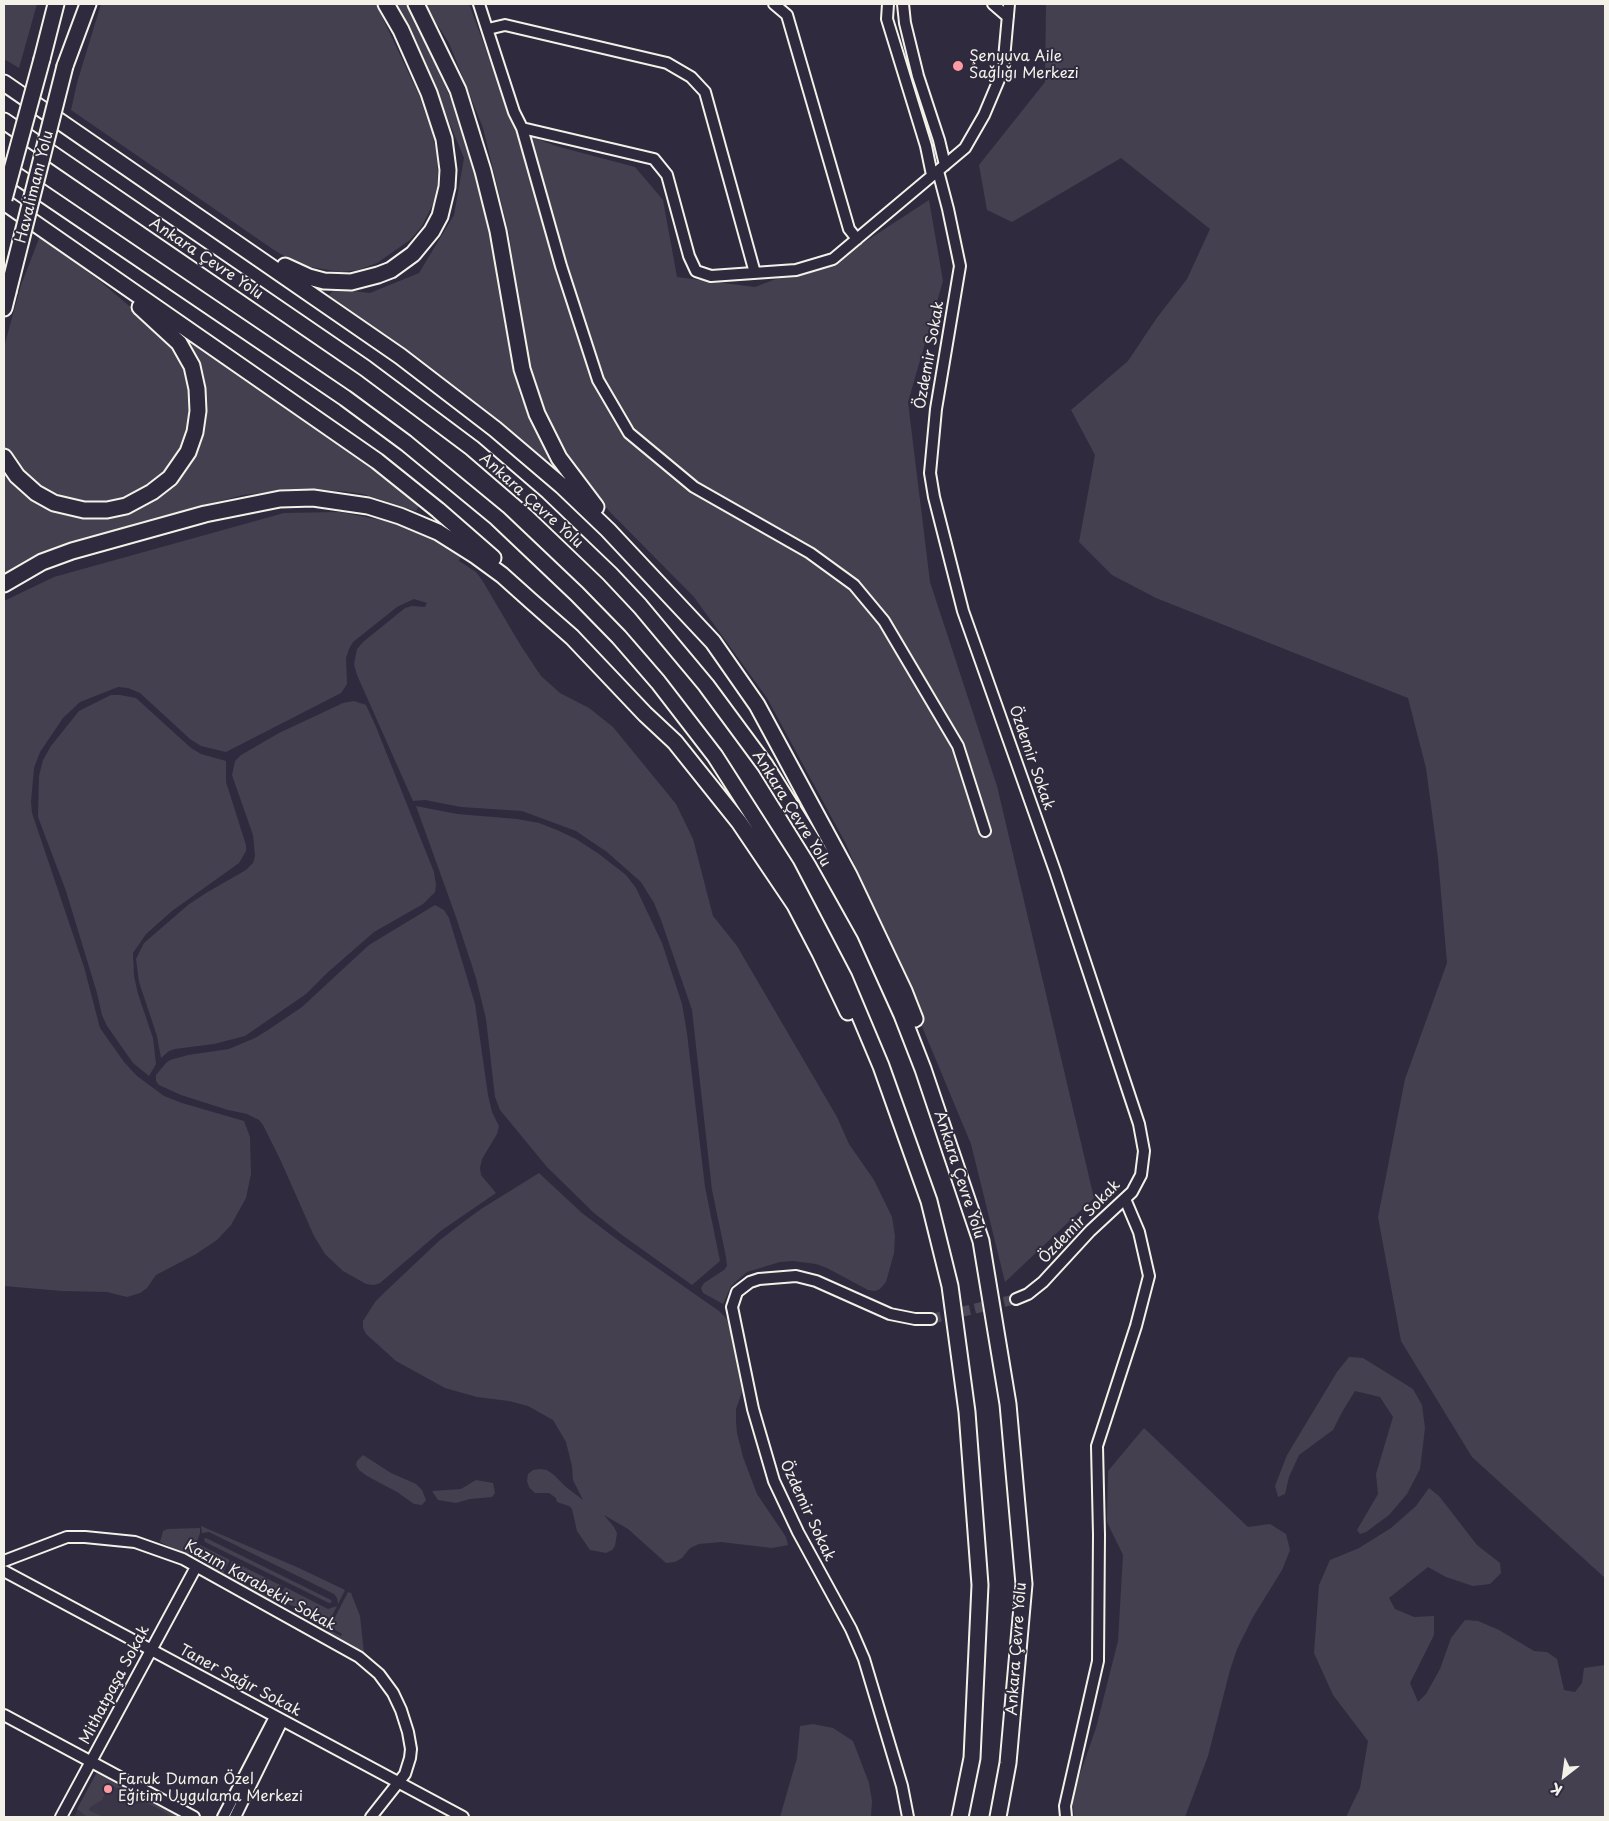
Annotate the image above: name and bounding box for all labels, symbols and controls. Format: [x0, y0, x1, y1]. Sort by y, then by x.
place label: Şenyuva Aile Sağlığı Merkezi [969, 48, 1079, 83]
marker: Şenyuva Aile Sağlığı Merkezi [951, 59, 965, 73]
street label: Havalimanı Yolu [12, 129, 58, 245]
street label: Ankara Çevre Yolu [146, 214, 266, 304]
street label: Özdemir Sokak [912, 299, 948, 411]
street label: Ankara Çevre Yolu [475, 450, 587, 552]
street label: Özdemir Sokak [1005, 703, 1057, 813]
street label: Ankara Çevre Yolu [748, 748, 834, 870]
street label: Ankara Çevre Yolu [930, 1109, 988, 1241]
street label: Özdemir Sokak [1035, 1176, 1125, 1268]
street label: Özdemir Sokak [776, 1458, 838, 1564]
street label: Kazım Karabekir Sokak [181, 1537, 339, 1635]
street label: Ankara Çevre Yolu [1003, 1582, 1031, 1716]
street label: Mithatpaşa Sokak [76, 1623, 154, 1747]
street label: Taner Sağır Sokak [176, 1641, 304, 1721]
north arrow [1539, 1751, 1589, 1801]
place label: Faruk Duman Özel Eğitim Uygulama Merkezi [118, 1771, 303, 1806]
text: K [1547, 1778, 1566, 1801]
marker: Faruk Duman Özel Eğitim Uygulama Merkezi [102, 1783, 114, 1795]

